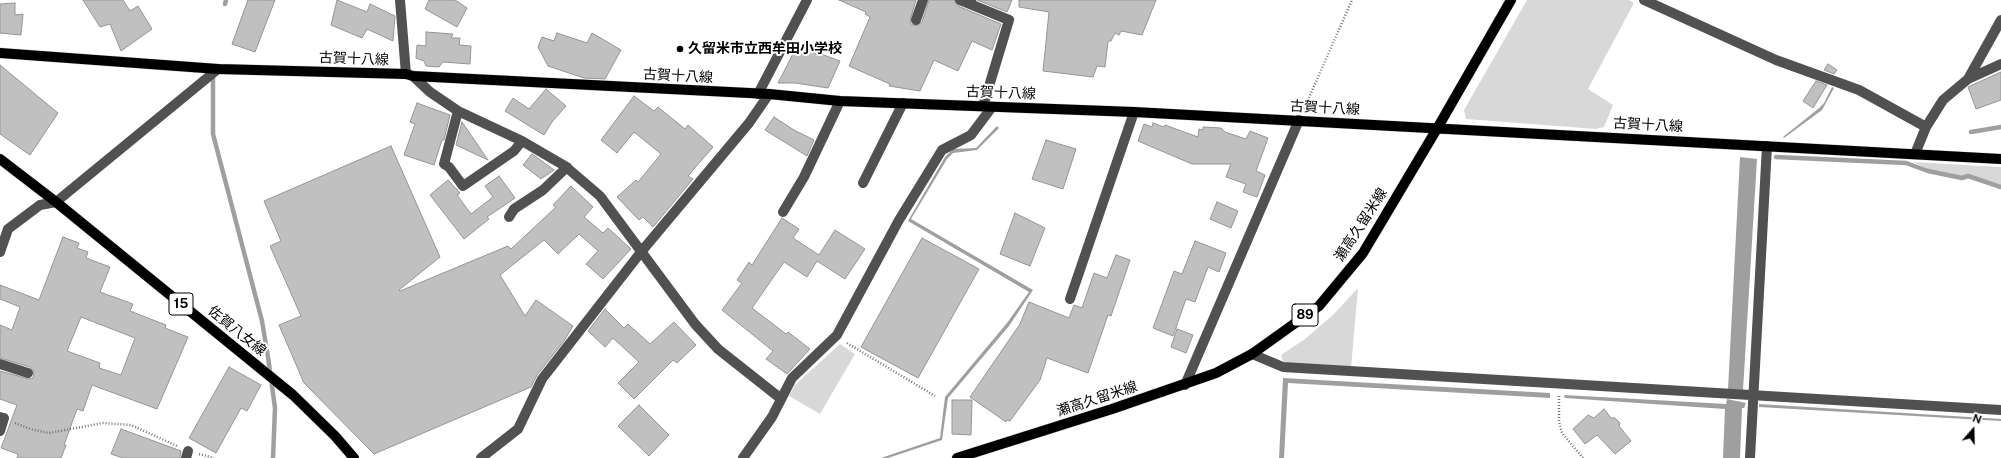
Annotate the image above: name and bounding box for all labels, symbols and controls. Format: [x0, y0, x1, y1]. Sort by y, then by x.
place label: 久留米市立西牟田小学校 [688, 41, 842, 57]
marker: 久留米市立西牟田小学校 [675, 44, 685, 54]
street label: 古賀十八線 [319, 49, 389, 69]
street label: 古賀十八線 [643, 66, 713, 86]
street label: 古賀十八線 [966, 83, 1036, 103]
street label: 古賀十八線 [1290, 98, 1360, 118]
street label: 古賀十八線 [1613, 115, 1683, 135]
street label: 瀬高久留米線 [1331, 185, 1391, 265]
road number: 15 [169, 293, 193, 315]
street label: 佐賀八女線 [205, 302, 269, 360]
road number: 89 [1292, 304, 1318, 326]
street label: 瀬高久留米線 [1054, 378, 1140, 420]
north arrow [1953, 410, 1993, 450]
text: N [1971, 412, 1983, 426]

